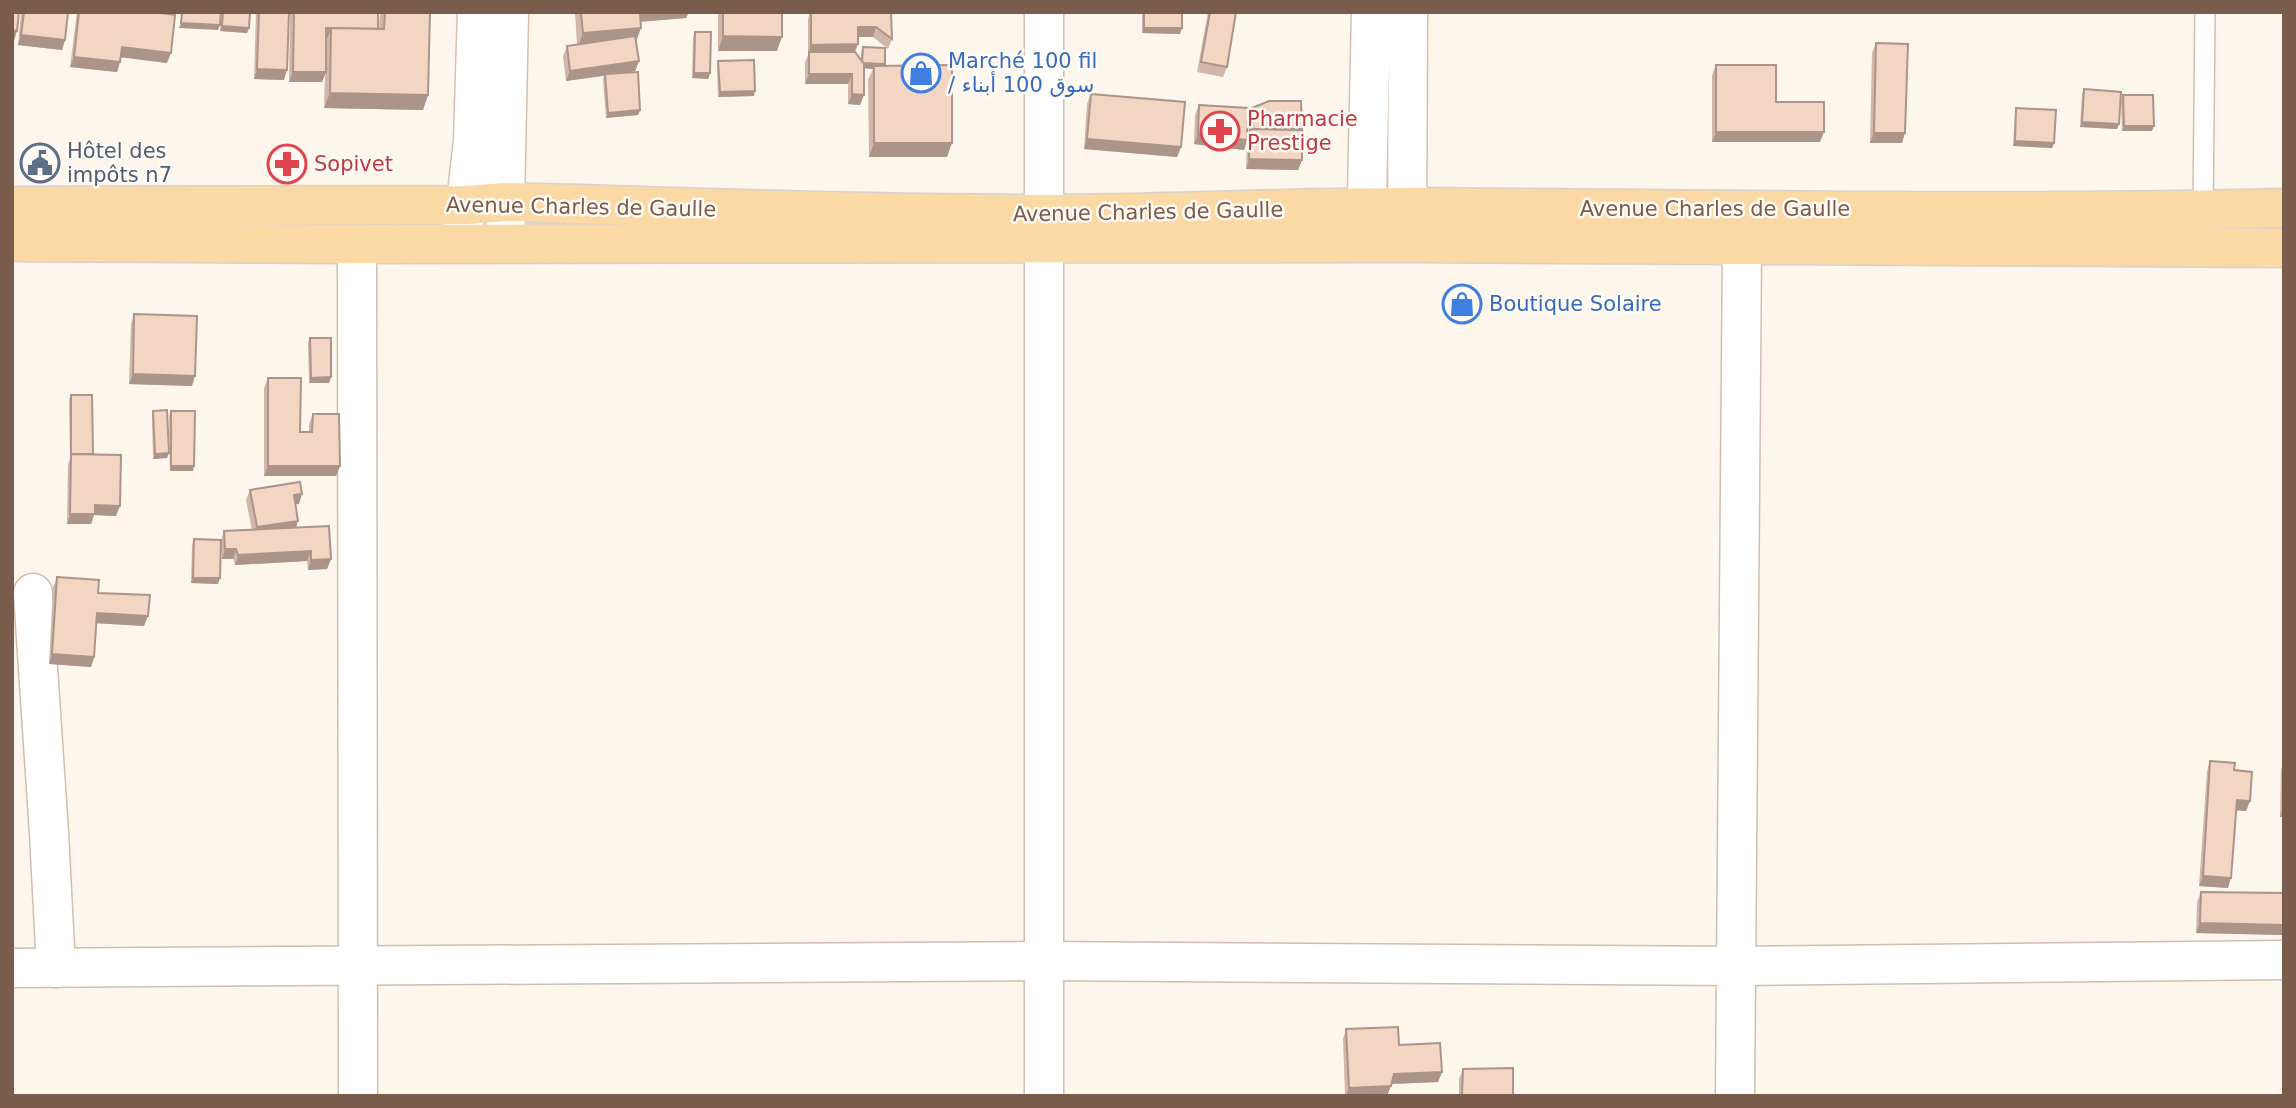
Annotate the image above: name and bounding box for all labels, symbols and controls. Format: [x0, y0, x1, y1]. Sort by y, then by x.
place label: Marché 100 fil / سوق 100 أبناء [948, 49, 1097, 97]
shop icon: Marché 100 fil / سوق 100 أبناء [900, 52, 942, 94]
place label: Pharmacie Prestige [1247, 107, 1358, 155]
pharmacy icon: Pharmacie Prestige [1199, 110, 1241, 152]
place label: Hôtel des impôts n7 [67, 139, 172, 187]
public building icon: Hôtel des impôts n7 [19, 142, 61, 184]
pharmacy icon: Sopivet [266, 143, 308, 185]
place label: Sopivet [314, 152, 393, 176]
street label: Avenue Charles de Gaulle [446, 193, 716, 221]
street label: Avenue Charles de Gaulle [1580, 197, 1850, 221]
street label: Avenue Charles de Gaulle [1013, 198, 1283, 226]
shop icon: Boutique Solaire [1441, 283, 1483, 325]
place label: Boutique Solaire [1489, 292, 1662, 316]

